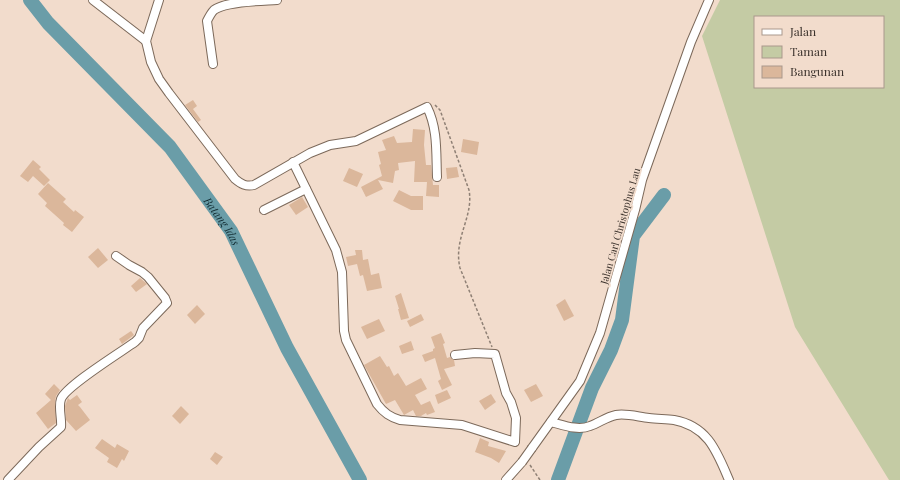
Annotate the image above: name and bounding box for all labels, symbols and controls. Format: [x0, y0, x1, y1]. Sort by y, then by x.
legend [754, 16, 884, 88]
text: Jalan [789, 23, 816, 39]
text: Taman [790, 43, 827, 59]
text: Bangunan [790, 63, 844, 79]
street label: Jalan Carl Christophus Lau [596, 166, 643, 287]
water label: Batang Idas [200, 193, 245, 248]

